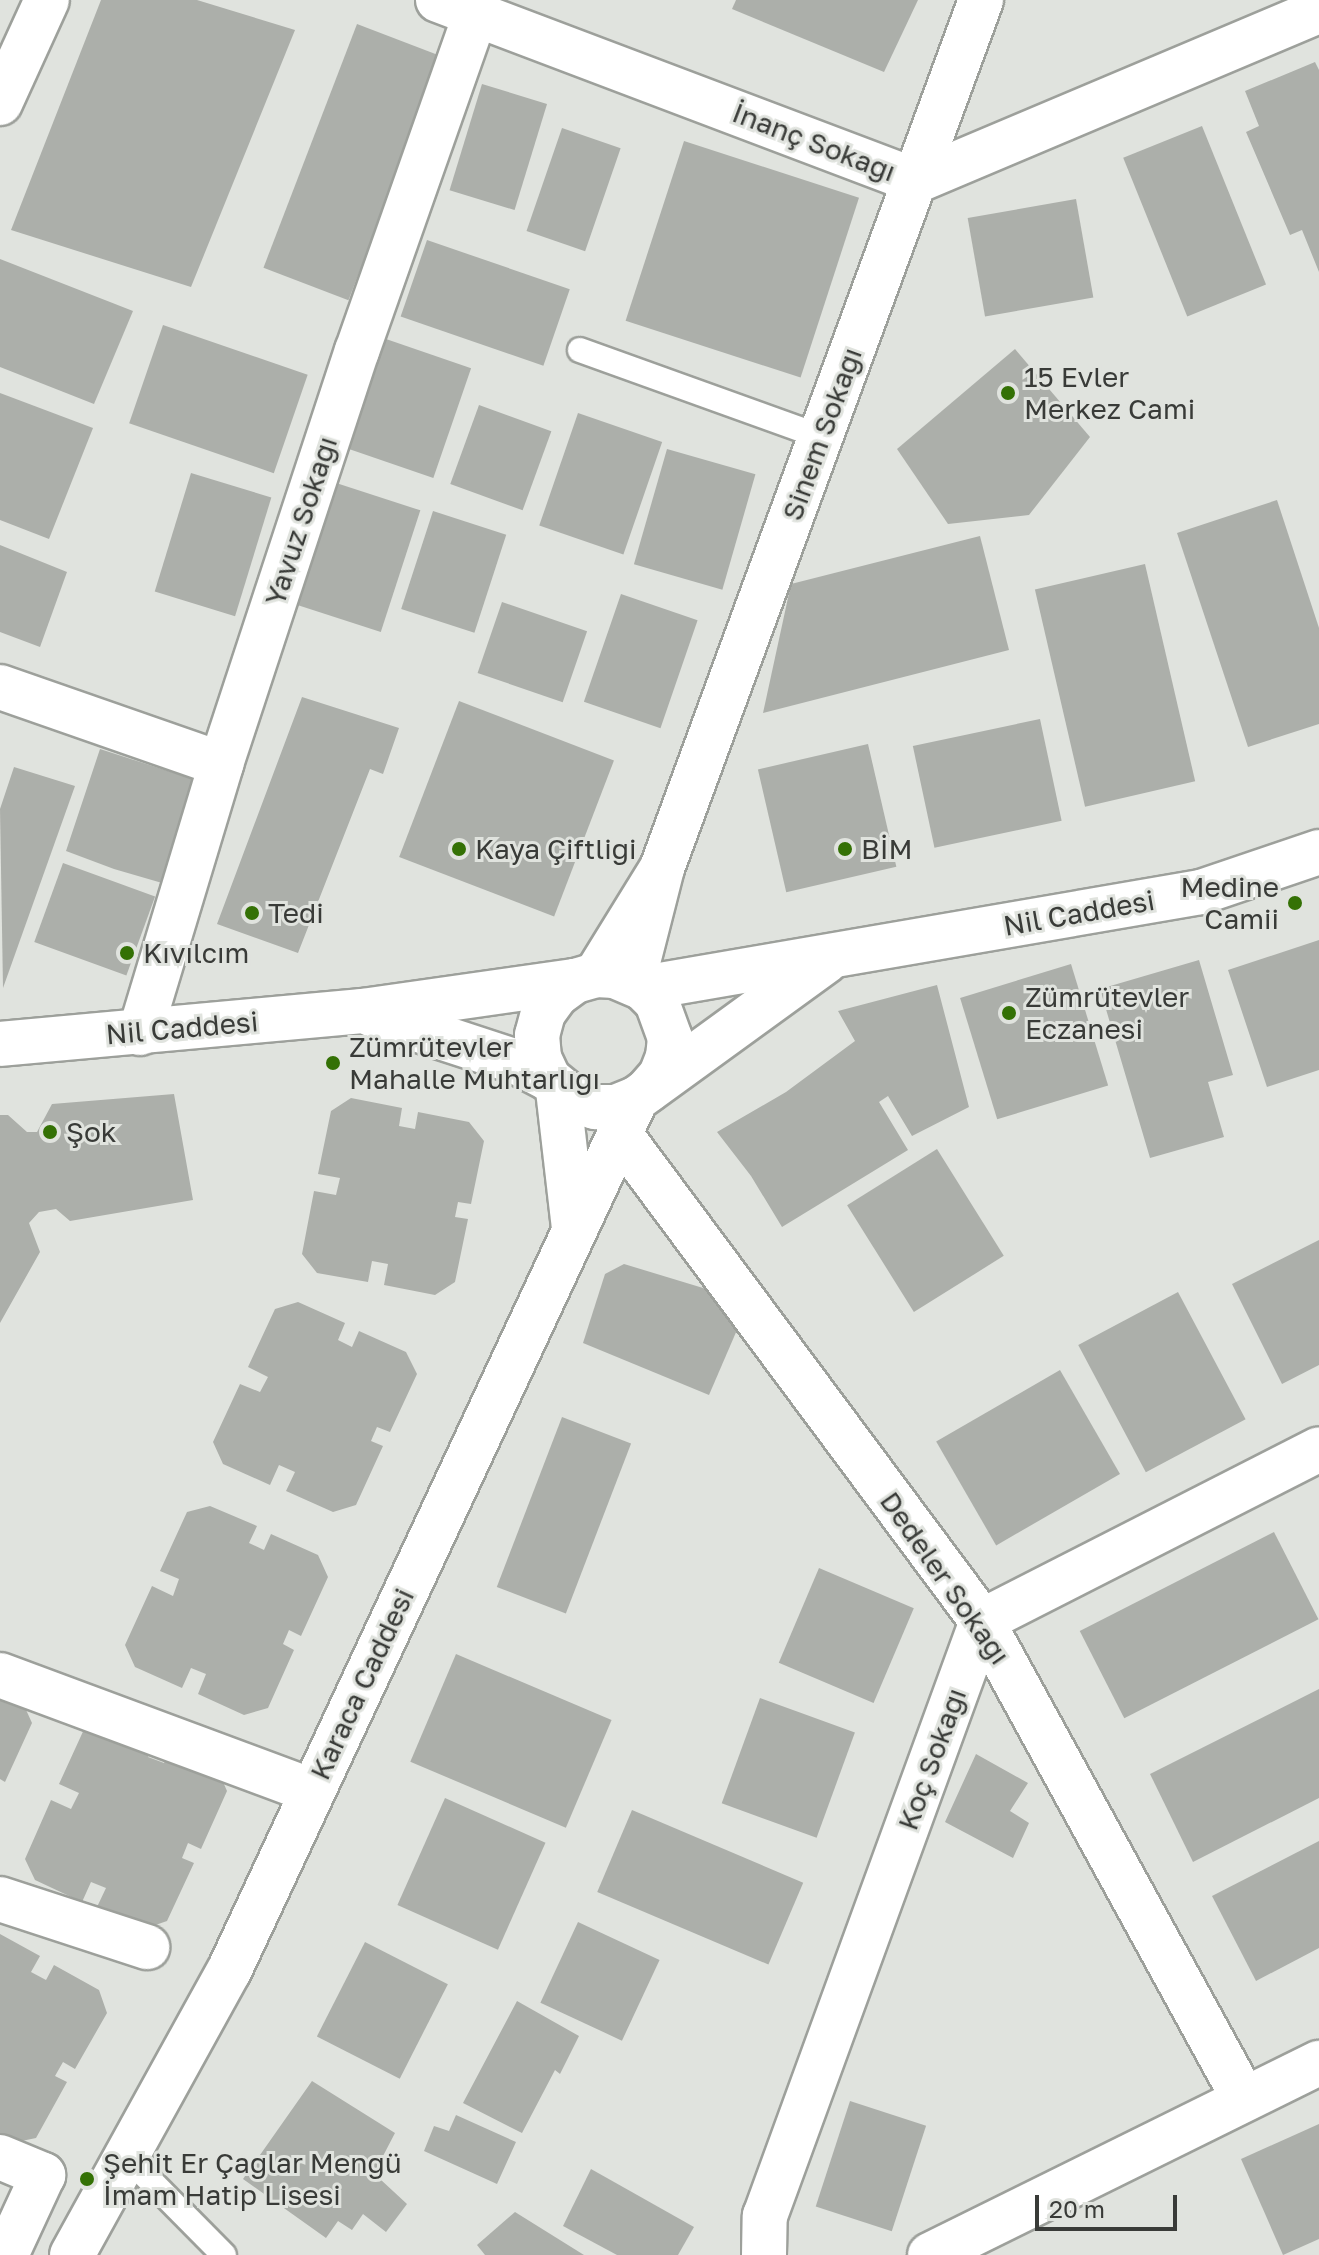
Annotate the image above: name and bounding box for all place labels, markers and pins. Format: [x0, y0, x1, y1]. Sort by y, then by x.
place label: 15 Evler Merkez Cami [1024, 360, 1195, 426]
marker: 15 Evler Merkez Cami [999, 384, 1017, 402]
place label: Kaya Çiftliği [475, 832, 636, 866]
place label: BİM [861, 832, 913, 866]
marker: Kaya Çiftliği [450, 840, 468, 858]
marker: BİM [836, 840, 854, 858]
place label: Medine Camii [1180, 870, 1279, 936]
marker: Medine Camii [1286, 894, 1304, 912]
place label: Tedi [268, 896, 324, 930]
marker: Tedi [243, 904, 261, 922]
place label: Kıvılcım [143, 936, 249, 970]
marker: Kıvılcım [118, 944, 136, 962]
place label: Zümrütevler Eczanesi [1025, 980, 1189, 1046]
marker: Zümrütevler Eczanesi [1000, 1004, 1018, 1022]
place label: Zümrütevler Mahalle Muhtarlığı [349, 1030, 600, 1096]
marker: Zümrütevler Mahalle Muhtarlığı [324, 1054, 342, 1072]
place label: Şok [66, 1115, 117, 1149]
marker: Şok [41, 1123, 59, 1141]
place label: Şehit Er Çağlar Mengü İmam Hatip Lisesi [103, 2146, 402, 2212]
marker: Şehit Er Çağlar Mengü İmam Hatip Lisesi [78, 2170, 96, 2188]

